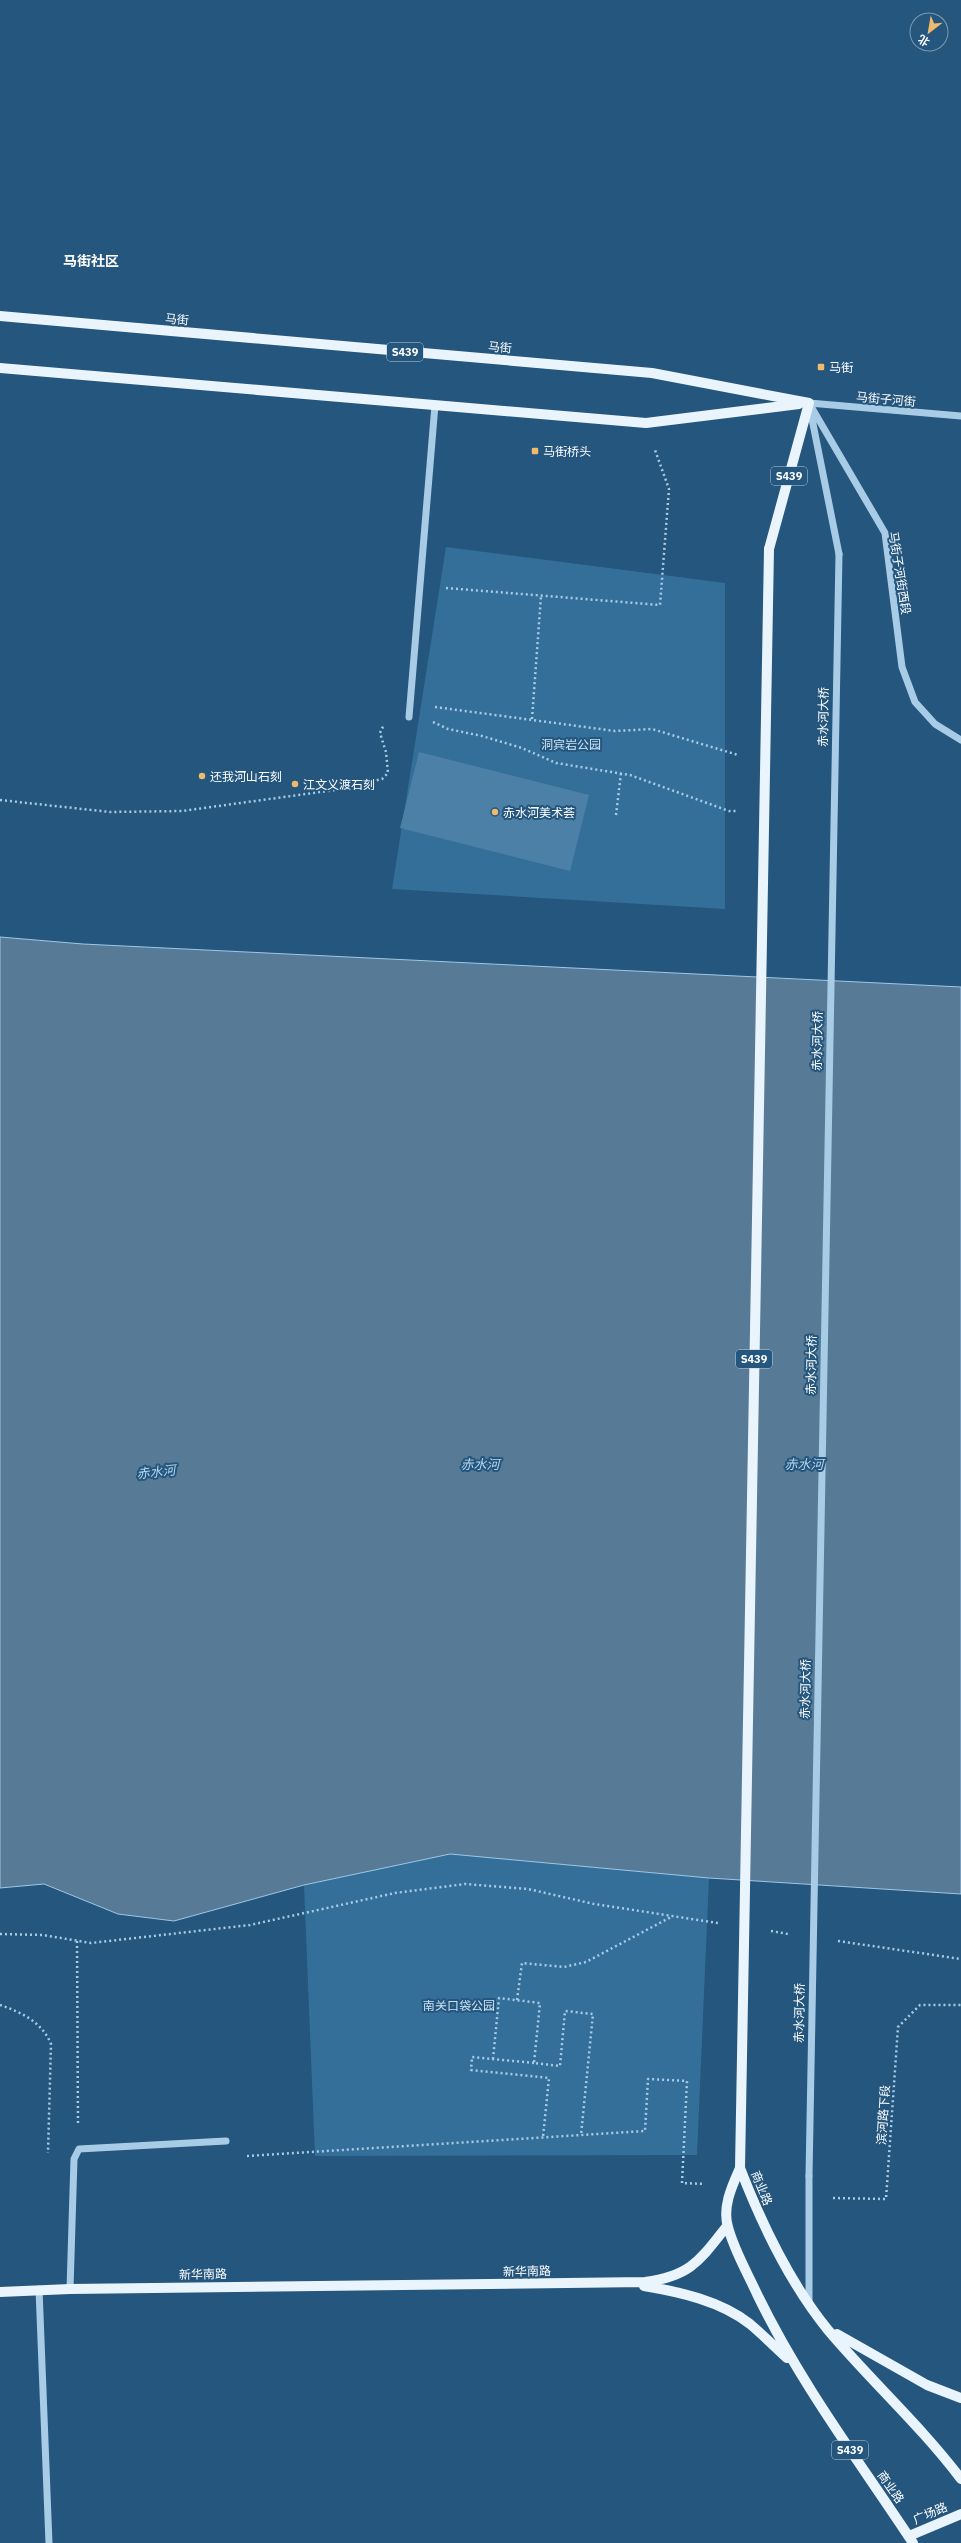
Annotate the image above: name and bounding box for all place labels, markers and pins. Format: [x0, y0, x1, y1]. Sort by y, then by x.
place label: 马街 [829, 360, 853, 375]
marker: 马街 [816, 362, 826, 372]
place label: 马街桥头 [543, 444, 591, 459]
marker: 马街桥头 [530, 446, 540, 456]
place label: 还我河山石刻 [210, 769, 282, 784]
marker: 还我河山石刻 [197, 771, 207, 781]
place label: 江文义渡石刻 [303, 777, 375, 792]
marker: 江文义渡石刻 [290, 779, 300, 789]
place label: 赤水河美术荟 [503, 805, 575, 820]
marker: 赤水河美术荟 [490, 807, 500, 817]

